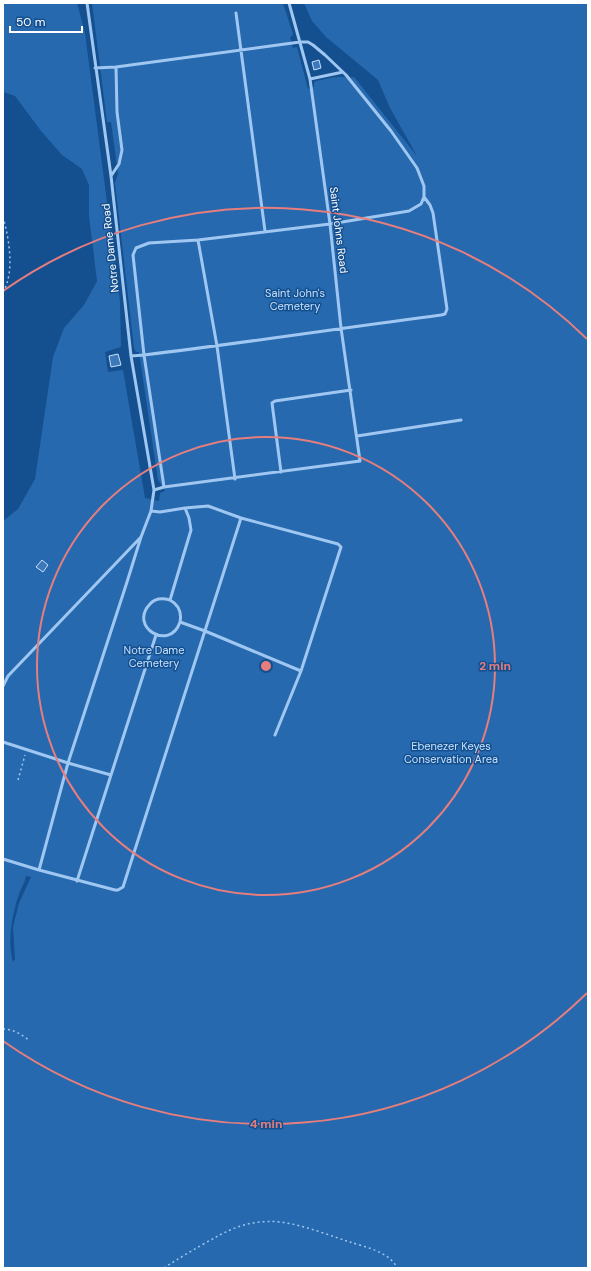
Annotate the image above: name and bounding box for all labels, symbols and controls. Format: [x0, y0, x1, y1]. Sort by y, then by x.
scale bar [10, 8, 82, 34]
text: 50 m [16, 14, 45, 30]
street label: Saint Johns Road [327, 186, 351, 274]
street label: Notre Dame Road [98, 203, 122, 293]
park label: Saint John's Cemetery [265, 286, 325, 313]
park label: Notre Dame Cemetery [124, 643, 184, 670]
text: 2 min [479, 658, 511, 674]
centre of rings [259, 659, 273, 673]
park label: Ebenezer Keyes Conservation Area [404, 739, 498, 766]
text: 4 min [250, 1116, 282, 1132]

